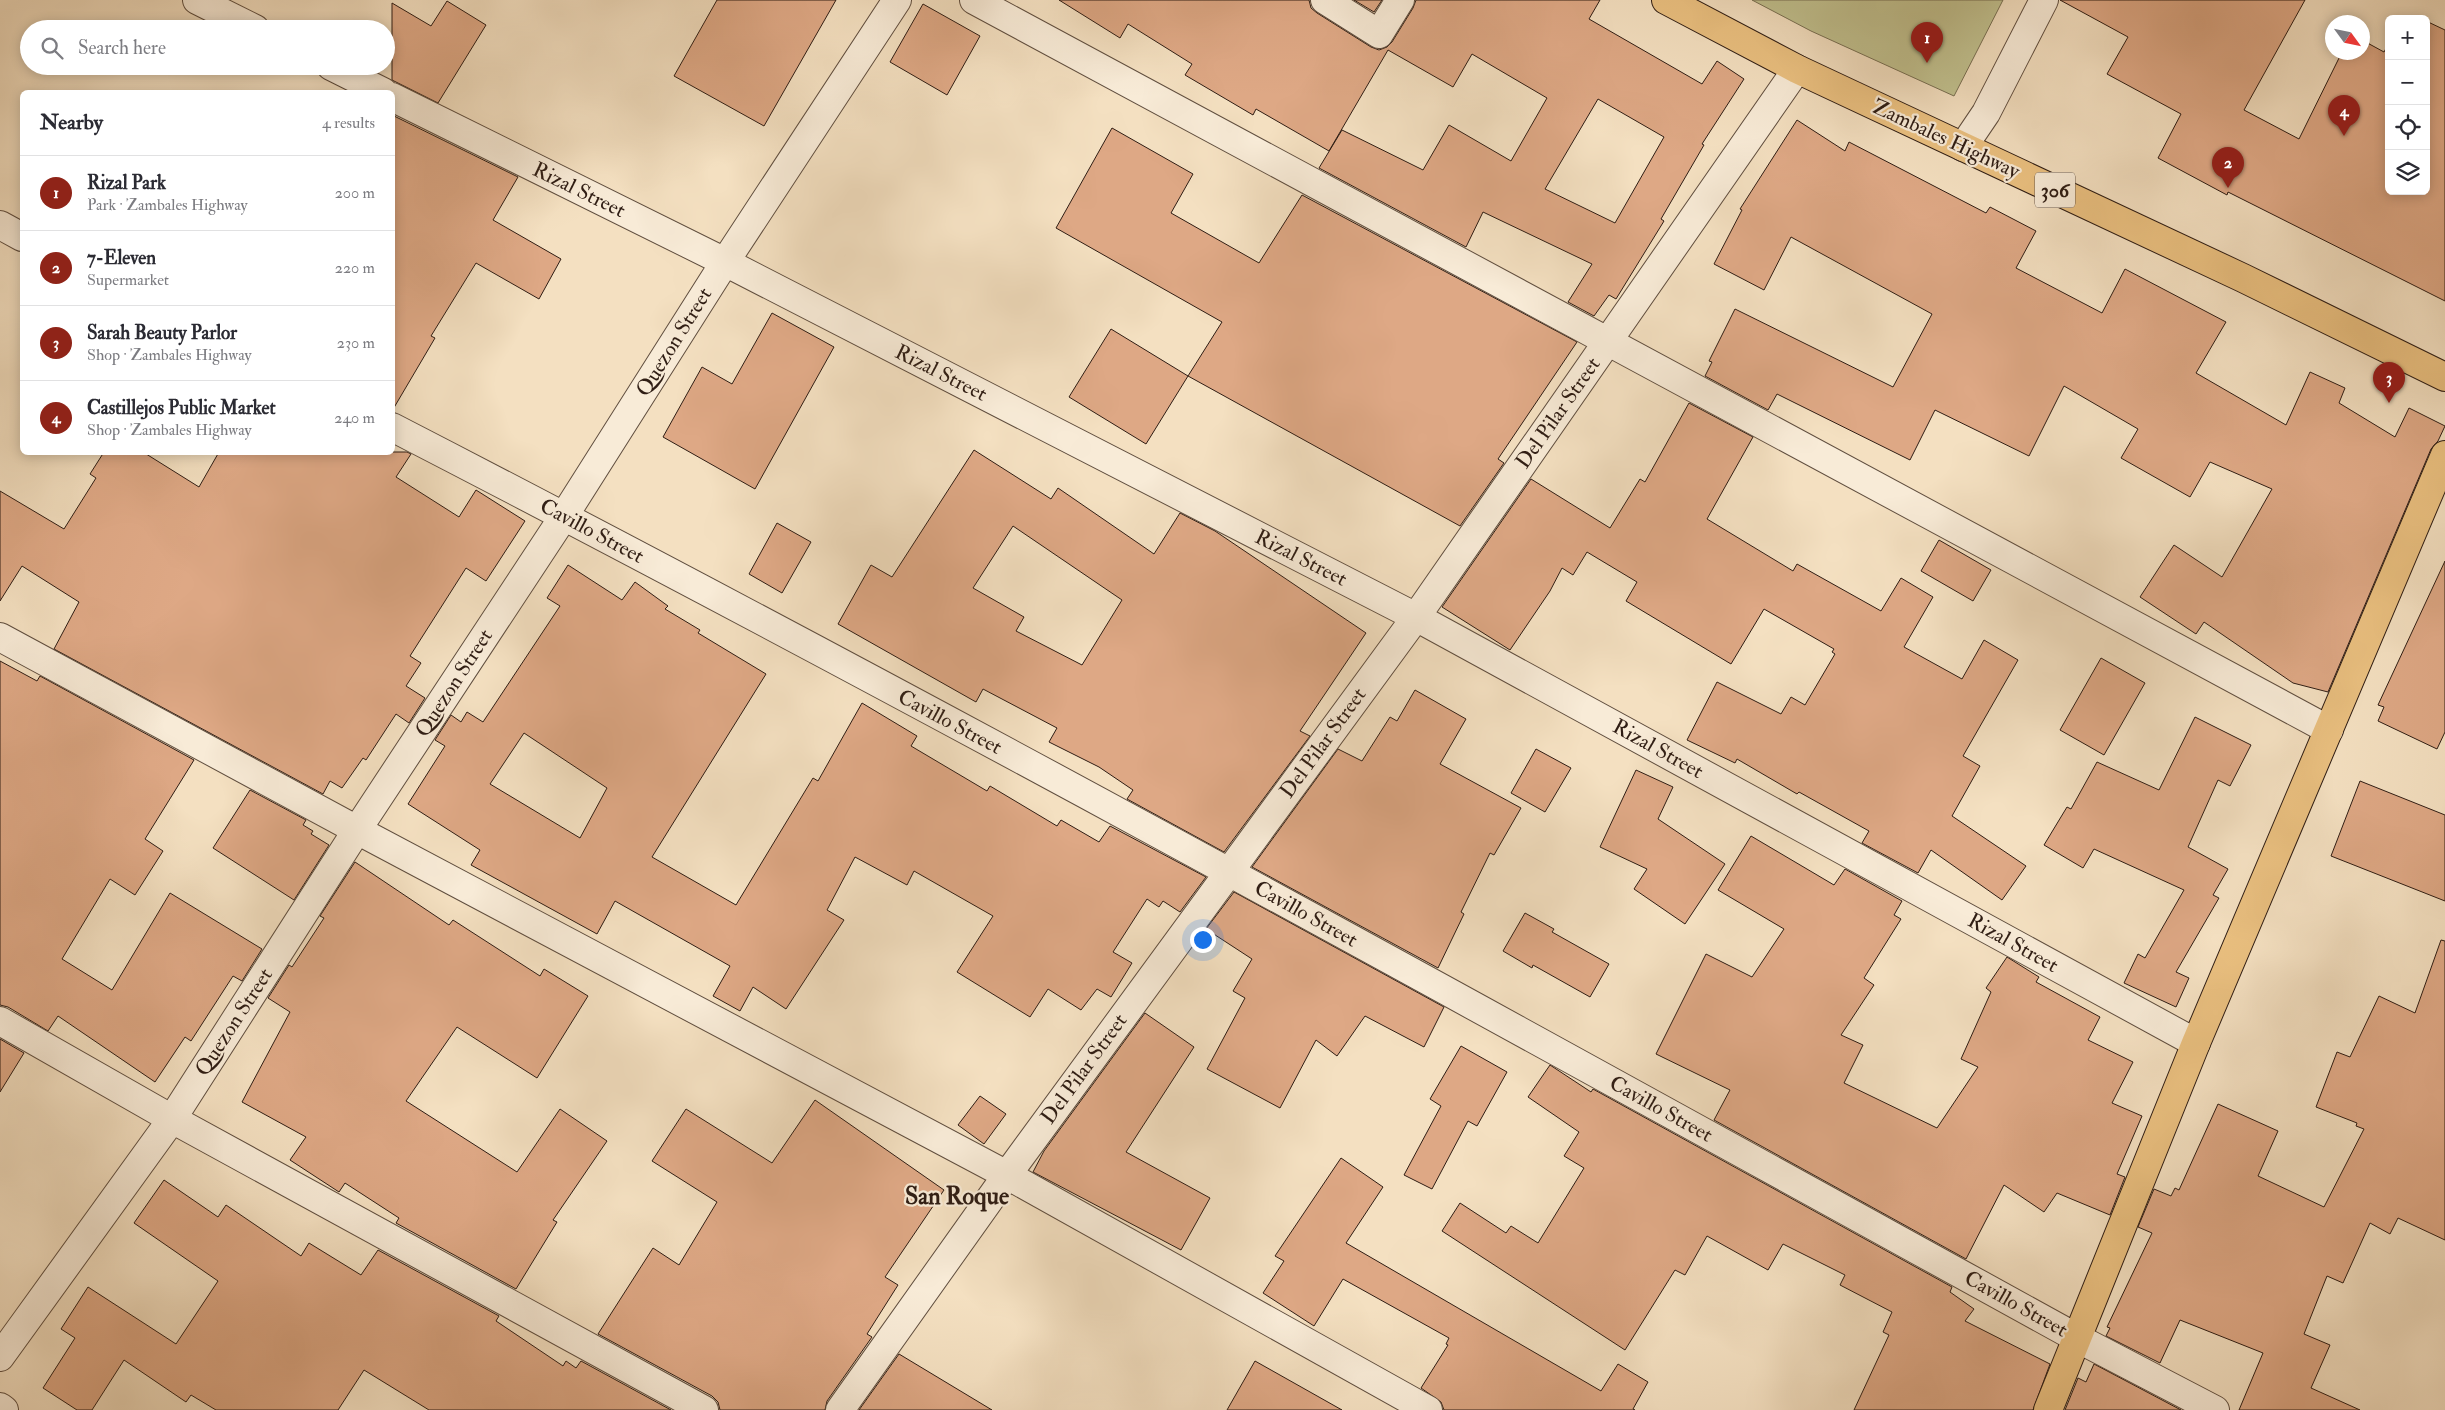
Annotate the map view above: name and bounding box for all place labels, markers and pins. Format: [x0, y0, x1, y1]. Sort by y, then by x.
pin: 1 [1911, 22, 1943, 63]
pin: 4 [2328, 95, 2360, 136]
pin: 2 [2212, 147, 2244, 188]
pin: 3 [2373, 362, 2405, 403]

